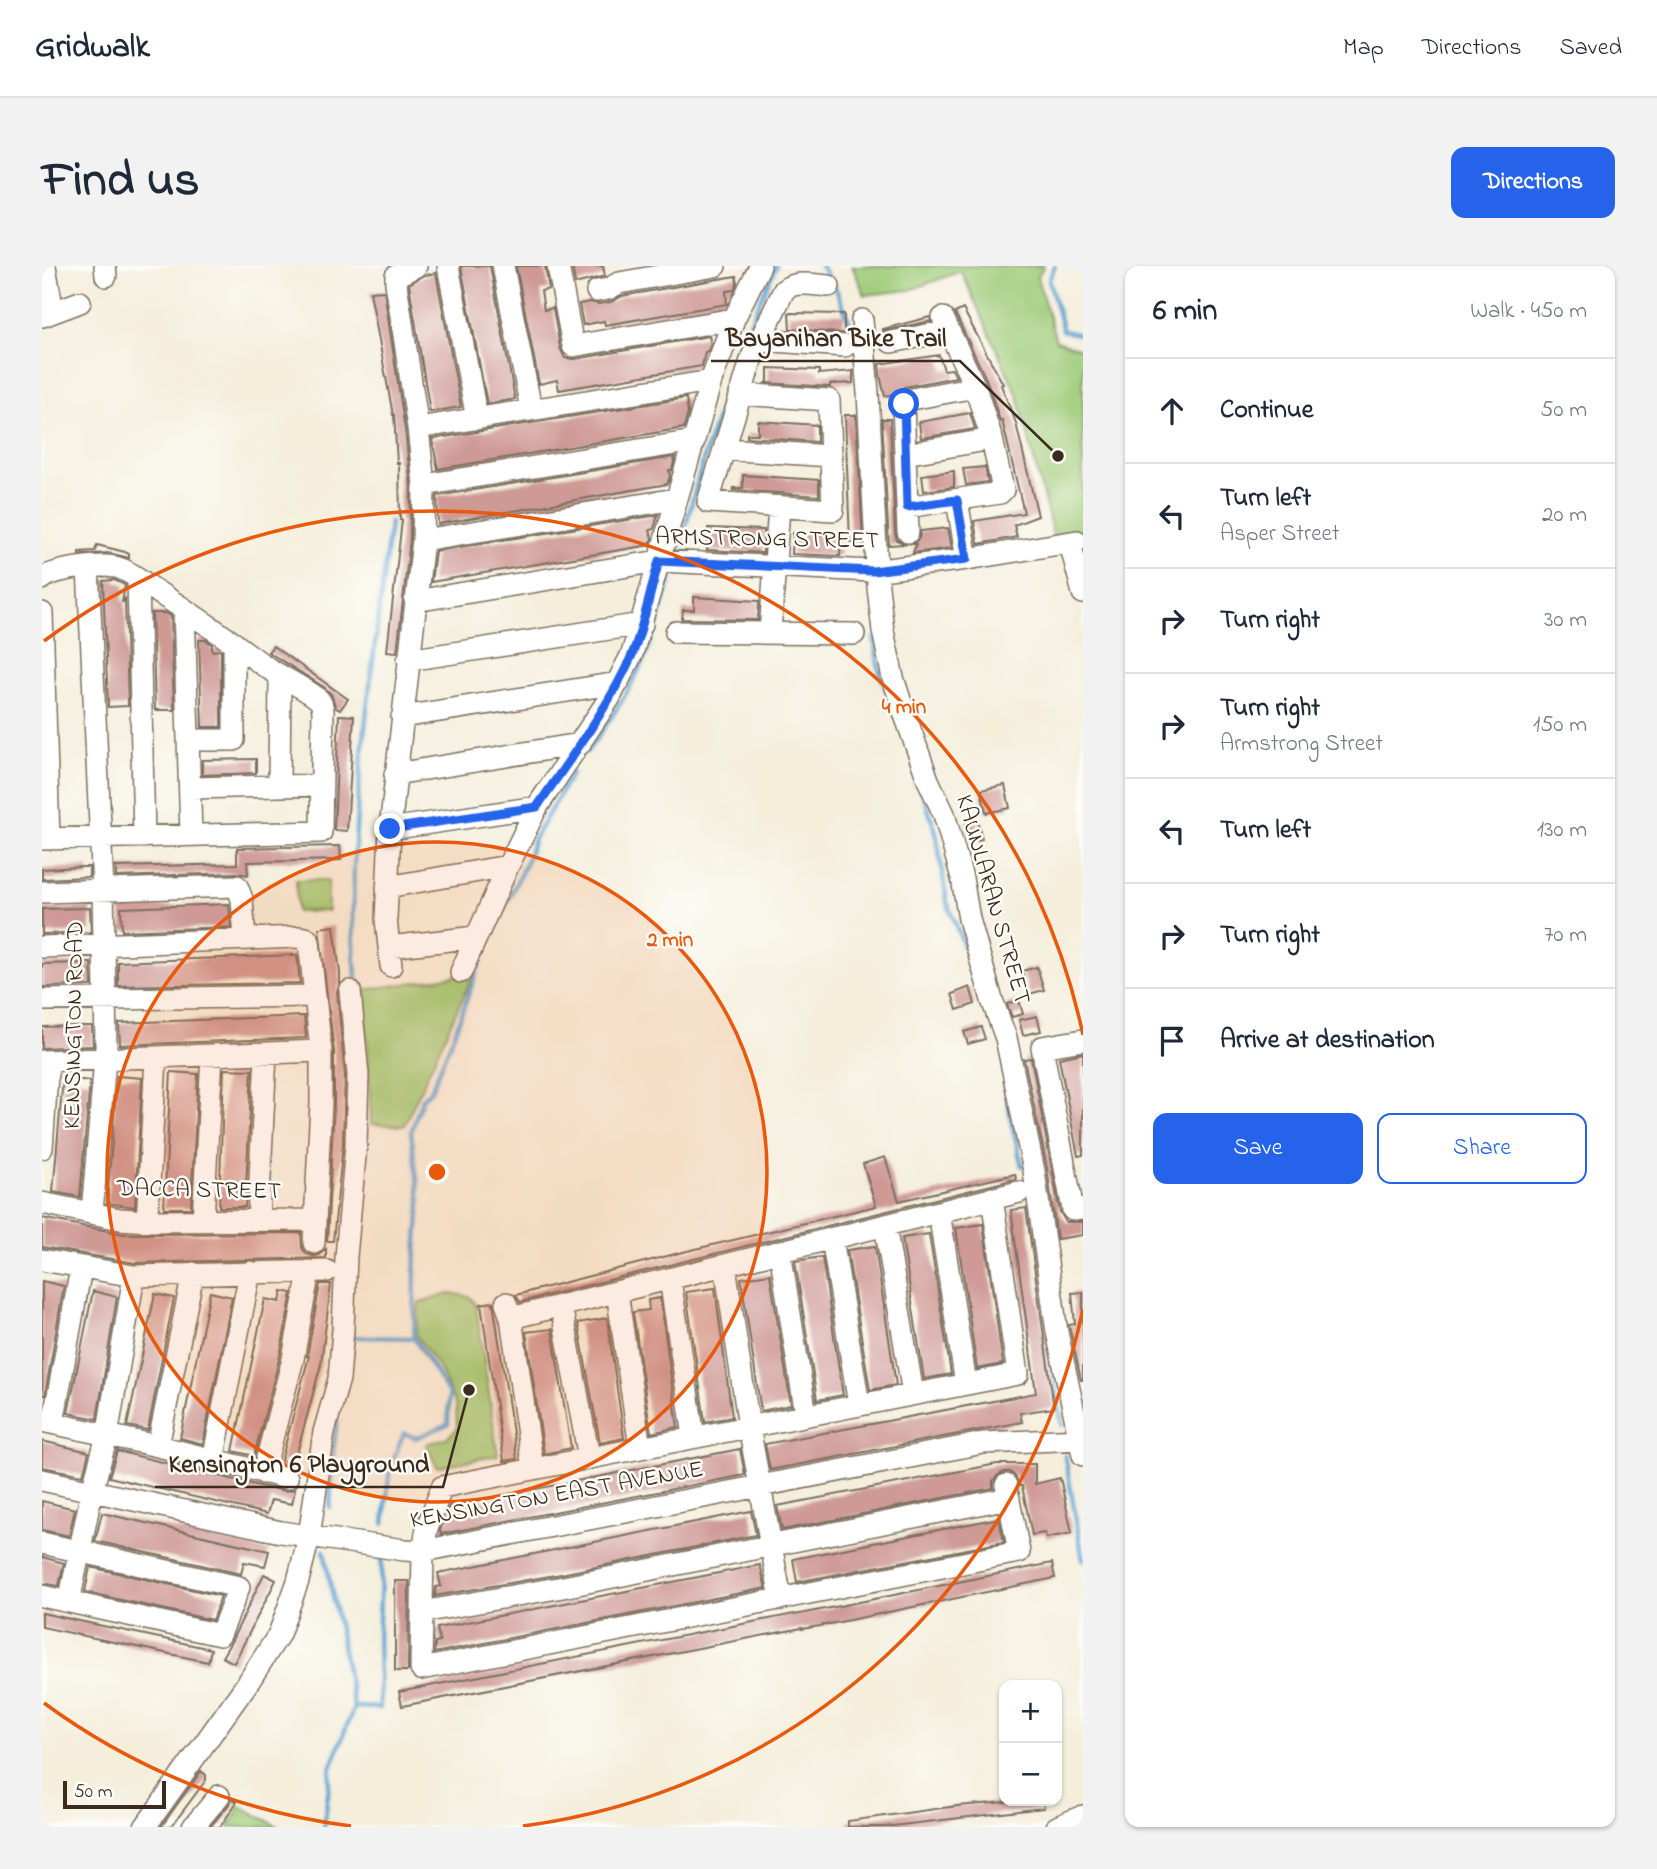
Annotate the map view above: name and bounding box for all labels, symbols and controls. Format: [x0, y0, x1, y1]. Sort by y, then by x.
text: Gridwalk [35, 24, 150, 72]
text: Map [1343, 31, 1384, 66]
text: Directions [1422, 31, 1521, 66]
text: Saved [1559, 31, 1622, 66]
text: Find us [42, 146, 199, 218]
button: Directions [1451, 147, 1615, 218]
text: 6 min [1153, 290, 1217, 334]
text: Walk · 450 m [1470, 295, 1587, 328]
callout: Bayanihan Bike Trail [711, 314, 960, 361]
text: Bayanihan Bike Trail [724, 321, 947, 359]
route start [888, 388, 919, 419]
icon: ahead [1153, 392, 1191, 430]
text: Continue [1220, 392, 1313, 430]
text: 50 m [1540, 394, 1587, 427]
text: Turn left [1220, 480, 1311, 518]
icon: left [1153, 497, 1191, 535]
text: 20 m [1542, 499, 1587, 532]
text: Asper Street [1220, 518, 1340, 551]
street label: ARMSTRONG STREET [655, 521, 879, 559]
icon: right [1153, 602, 1191, 640]
text: Turn right [1220, 602, 1320, 640]
text: 30 m [1544, 604, 1587, 637]
text: Turn right [1220, 690, 1320, 728]
text: 4 min [882, 693, 926, 723]
icon: right [1153, 707, 1191, 745]
text: 150 m [1533, 709, 1587, 742]
text: Armstrong Street [1220, 728, 1383, 761]
street label: KAUNLARAN STREET [945, 791, 1039, 1009]
icon: left [1153, 812, 1191, 850]
text: Turn left [1220, 812, 1311, 850]
route end [374, 813, 405, 844]
text: 130 m [1537, 814, 1587, 847]
icon: right [1153, 917, 1191, 955]
text: Turn right [1220, 917, 1320, 955]
text: 70 m [1544, 919, 1587, 952]
street label: KENSINGTON ROAD [56, 921, 94, 1129]
text: 2 min [646, 926, 693, 956]
icon: arrive [1153, 1022, 1191, 1060]
text: Arrive at destination [1220, 1022, 1435, 1060]
button: Save [1153, 1113, 1363, 1184]
button: Share [1377, 1113, 1587, 1184]
centre of rings [425, 1160, 449, 1184]
street label: DACCA STREET [116, 1172, 282, 1210]
callout: Kensington 6 Playground [155, 1440, 443, 1487]
text: Kensington 6 Playground [169, 1447, 430, 1486]
street label: KENSINGTON EAST AVENUE [408, 1453, 706, 1539]
map controls [999, 1680, 1062, 1806]
button: + [999, 1680, 1062, 1743]
button: − [999, 1743, 1062, 1806]
scale bar [63, 1778, 166, 1810]
text: 50 m [74, 1779, 113, 1806]

